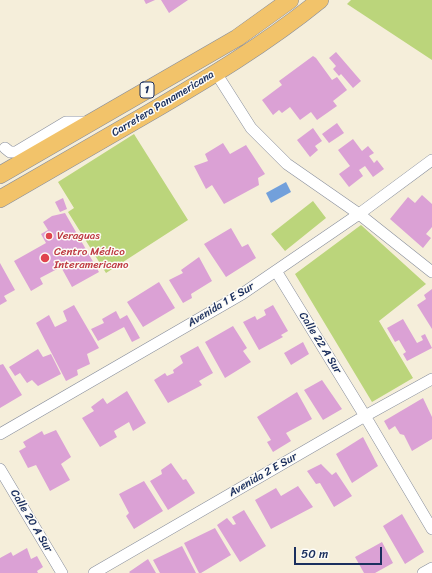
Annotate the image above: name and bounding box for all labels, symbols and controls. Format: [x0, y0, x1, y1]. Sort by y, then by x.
street label: Carretera Panamericana [109, 68, 217, 140]
road number: 1 [140, 82, 154, 98]
place label: Veraguas [57, 229, 100, 243]
marker: Veraguas [44, 231, 54, 241]
place label: Centro Médico Interamericano [54, 245, 128, 271]
marker: Centro Médico Interamericano [39, 252, 51, 264]
street label: Avenida 1 E Sur [185, 280, 257, 330]
street label: Calle 22 A Sur [296, 310, 344, 376]
street label: Avenida 2 E Sur [227, 450, 299, 500]
street label: Calle 20 A Sur [7, 487, 55, 555]
scale bar [296, 539, 384, 565]
text: 50 m [301, 543, 328, 565]

